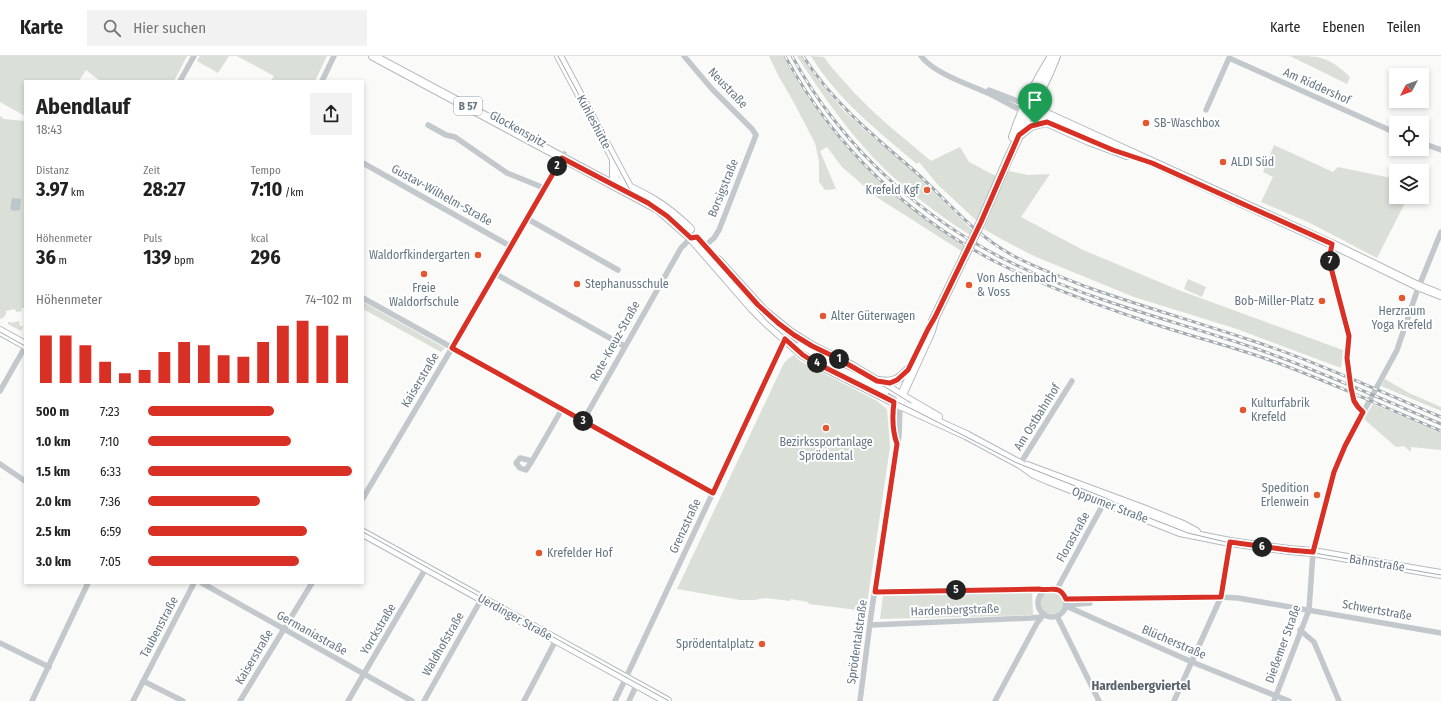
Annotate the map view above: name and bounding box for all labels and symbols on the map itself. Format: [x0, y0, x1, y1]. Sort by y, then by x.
street label: Neustraße [705, 65, 751, 111]
street label: Am Riddershof [1281, 65, 1354, 108]
north arrow [1389, 68, 1429, 108]
pin [1018, 83, 1052, 124]
street label: Kuhleshütte [574, 93, 614, 151]
road number: B 57 [454, 97, 482, 115]
street label: Glockenspitz [487, 108, 549, 150]
place label: SB-Waschbox [1154, 116, 1221, 130]
marker: SB-Waschbox [1141, 118, 1151, 128]
place label: ALDI Süd [1231, 155, 1274, 169]
pin: 2 [547, 156, 567, 176]
street label: Borsigstraße [705, 157, 741, 219]
marker: ALDI Süd [1218, 157, 1228, 167]
street label: Gustav-Wilhelm-Straße [389, 161, 495, 229]
place label: Krefeld Kgf [866, 183, 920, 197]
marker: Krefeld Kgf [922, 185, 932, 195]
place label: Waldorfkindergarten [369, 248, 470, 262]
marker: Waldorfkindergarten [473, 250, 483, 260]
pin: 7 [1320, 251, 1340, 271]
marker: Freie Waldorfschule [419, 269, 429, 279]
place label: Von Aschenbach & Voss [977, 271, 1057, 299]
place label: Stephanusschule [585, 277, 669, 291]
marker: Stephanusschule [572, 279, 582, 289]
marker: Von Aschenbach & Voss [964, 280, 974, 290]
place label: Freie Waldorfschule [389, 281, 459, 309]
marker: Herzraum Yoga Krefeld [1397, 293, 1407, 303]
place label: Bob-Miller-Platz [1235, 294, 1314, 308]
marker: Bob-Miller-Platz [1317, 296, 1327, 306]
street label: Rote-Kreuz-Straße [587, 298, 643, 383]
place label: Herzraum Yoga Krefeld [1372, 304, 1432, 332]
place label: Alter Güterwagen [831, 309, 915, 323]
marker: Alter Güterwagen [818, 311, 828, 321]
pin: 1 [829, 349, 849, 369]
street label: Kaiserstraße [398, 350, 442, 410]
pin: 4 [807, 353, 827, 373]
street label: Am Ostbahnhof [1011, 380, 1064, 453]
place label: Kulturfabrik Krefeld [1251, 396, 1310, 424]
marker: Kulturfabrik Krefeld [1238, 405, 1248, 415]
pin: 3 [573, 411, 593, 431]
marker: Bezirkssportanlage Sprödental [821, 423, 831, 433]
place label: Bezirkssportanlage Sprödental [779, 435, 873, 463]
place label: Spedition Erlenwein [1261, 481, 1309, 509]
street label: Oppumer Straße [1070, 484, 1150, 526]
marker: Spedition Erlenwein [1312, 490, 1322, 500]
street label: Grenzstraße [666, 496, 704, 556]
street label: Florastraße [1053, 509, 1093, 565]
pin: 6 [1252, 537, 1272, 557]
place label: Krefelder Hof [547, 546, 614, 560]
marker: Krefelder Hof [534, 548, 544, 558]
street label: Bahnstraße [1348, 552, 1406, 574]
pin: 5 [946, 580, 966, 600]
street label: Uerdinger Straße [475, 591, 555, 643]
street label: Taubenstraße [137, 594, 181, 660]
street label: Schwertstraße [1341, 597, 1413, 623]
street label: Sprödentalstraße [844, 599, 870, 685]
street label: Yorckstraße [357, 601, 399, 657]
street label: Hardenbergstraße [910, 601, 1000, 619]
street label: Dießemer Straße [1262, 603, 1304, 685]
street label: Germaniastraße [274, 608, 350, 658]
street label: Waldhofstraße [419, 610, 467, 678]
street label: Blücherstraße [1140, 622, 1208, 662]
street label: Kaiserstraße [232, 627, 276, 687]
place label: Sprödentalplatz [676, 637, 754, 651]
marker: Sprödentalplatz [757, 639, 767, 649]
district label: Hardenbergviertel [1091, 678, 1191, 693]

